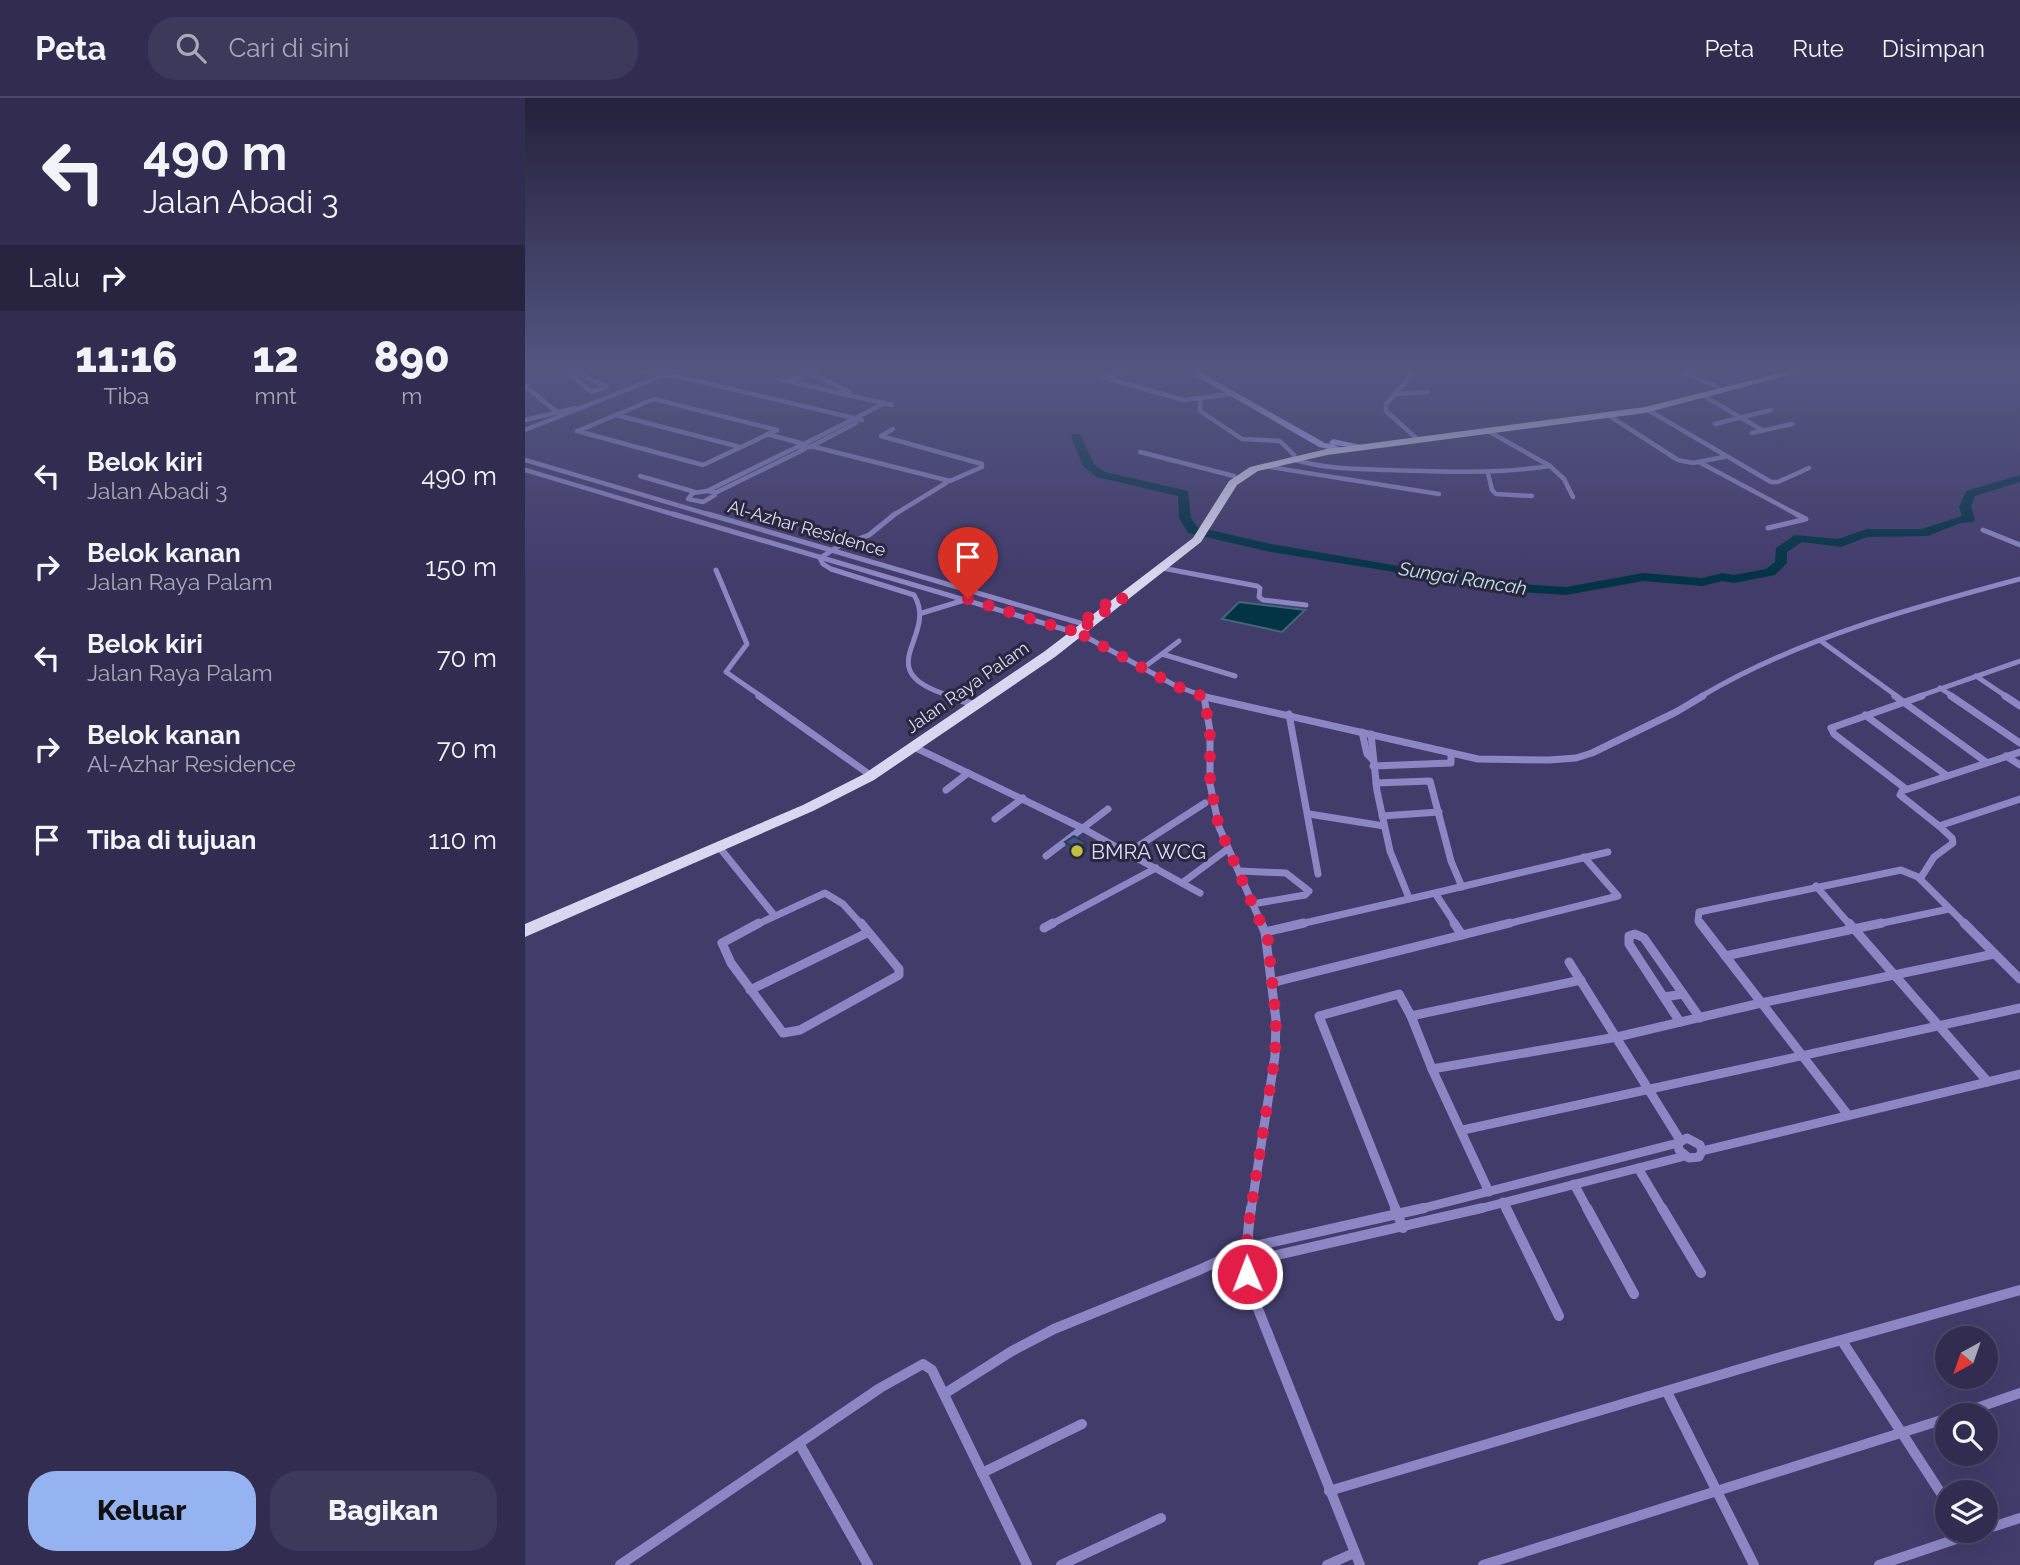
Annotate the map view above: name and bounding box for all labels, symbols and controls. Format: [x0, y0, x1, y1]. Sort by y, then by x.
search box [148, 17, 638, 80]
text: Peta [35, 29, 106, 68]
icon: search [172, 29, 210, 67]
text: Cari di sini [228, 33, 349, 63]
text: Peta [1704, 34, 1754, 63]
text: Rute [1792, 34, 1844, 63]
text: Disimpan [1882, 34, 1985, 63]
text: 490 m [143, 124, 287, 181]
icon: left [28, 126, 119, 217]
text: Jalan Abadi 3 [143, 183, 338, 220]
icon: right [94, 259, 132, 297]
text: Lalu [28, 263, 80, 293]
text: 11:16 [75, 333, 177, 382]
text: 12 [253, 333, 299, 382]
text: 890 [374, 333, 450, 382]
text: Tiba [103, 382, 149, 409]
text: mnt [255, 382, 297, 409]
text: m [401, 382, 422, 409]
text: Belok kiri [87, 447, 203, 477]
icon: left [28, 457, 66, 495]
text: 490 m [421, 461, 497, 491]
text: Jalan Abadi 3 [87, 477, 228, 504]
street label: Al-Azhar Residence [726, 495, 889, 561]
pin [938, 527, 998, 599]
text: Belok kanan [87, 538, 241, 568]
icon: arrive [949, 538, 987, 576]
icon: right [28, 548, 66, 586]
text: 150 m [425, 552, 497, 582]
water label: Sungai Rancah [1396, 557, 1529, 599]
text: Jalan Raya Palam [87, 568, 273, 595]
text: Belok kiri [87, 629, 203, 659]
street label: Jalan Raya Palam [901, 637, 1033, 737]
icon: left [28, 639, 66, 677]
text: 70 m [437, 643, 497, 673]
text: Jalan Raya Palam [87, 659, 273, 686]
text: Belok kanan [87, 720, 241, 750]
icon: right [28, 730, 66, 768]
text: 70 m [437, 734, 497, 764]
text: Al-Azhar Residence [87, 750, 296, 777]
icon: arrive [28, 821, 66, 859]
text: Tiba di tujuan [87, 825, 257, 855]
text: 110 m [428, 825, 497, 855]
place label: BMRA WCG [1091, 839, 1206, 864]
marker: BMRA WCG [1069, 843, 1085, 859]
position arrow [1210, 1237, 1284, 1311]
north arrow [1935, 1326, 1999, 1390]
map controls [1935, 1326, 1998, 1543]
button: search [1935, 1403, 1998, 1466]
button: Keluar [28, 1471, 256, 1551]
button: Bagikan [270, 1471, 497, 1551]
button: layers [1935, 1480, 1998, 1543]

